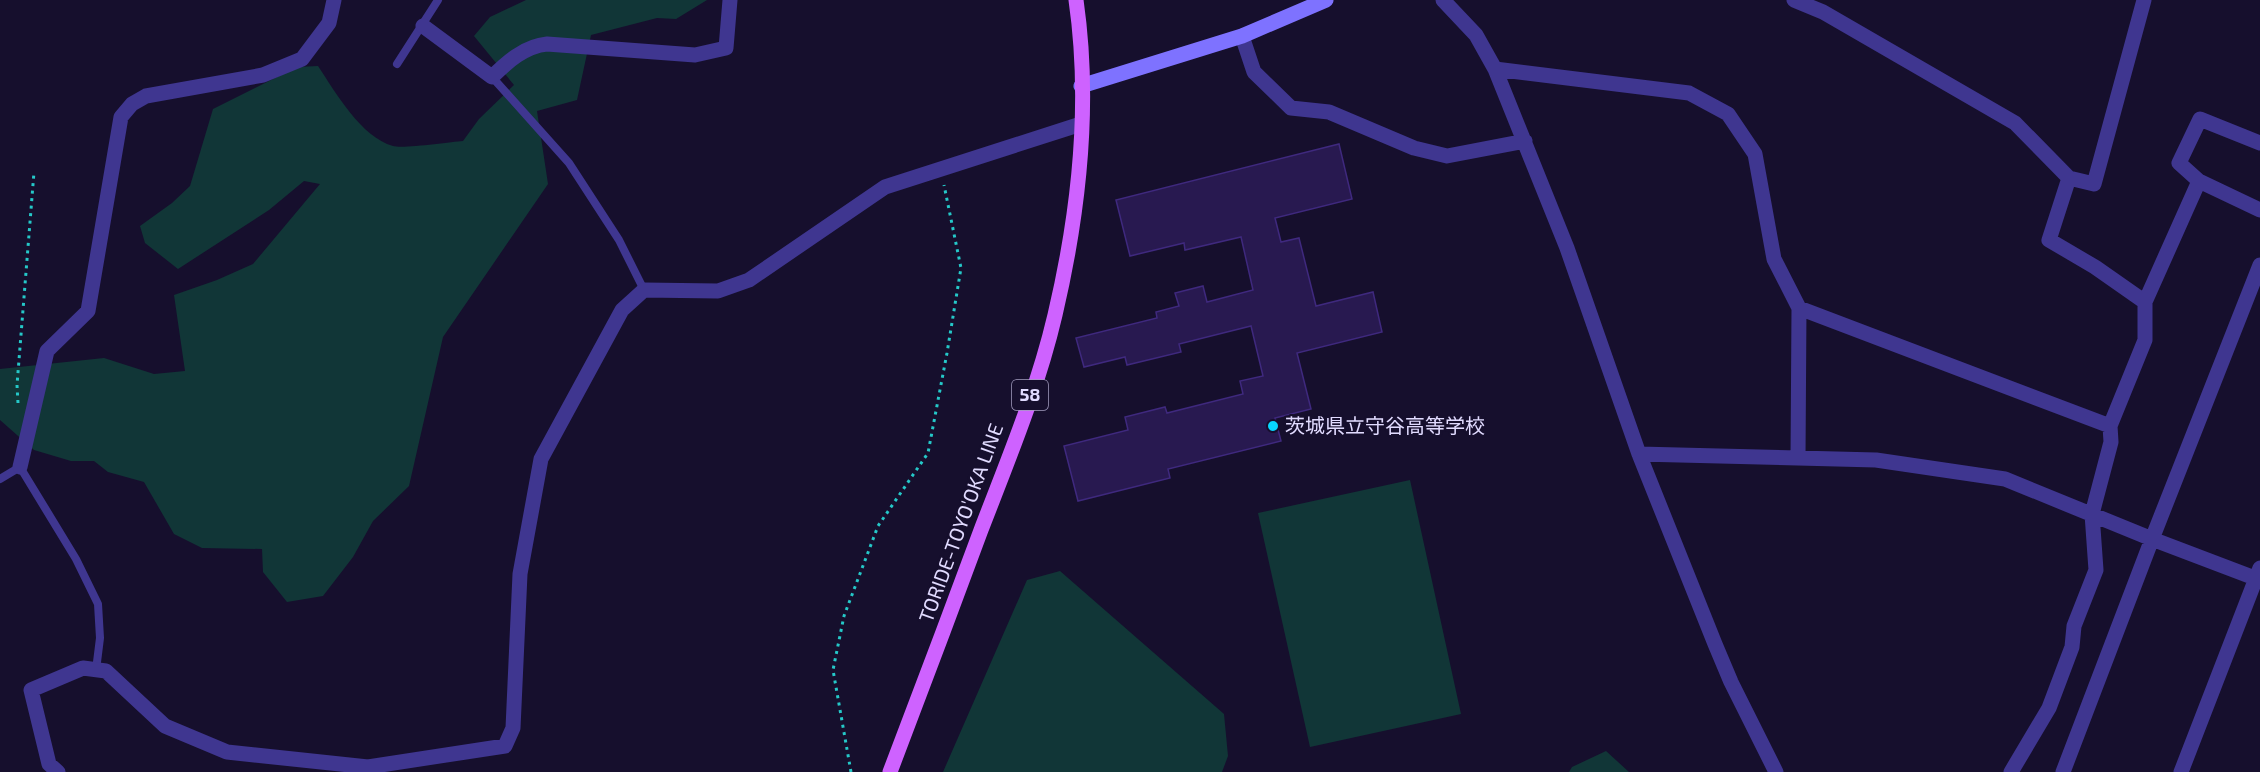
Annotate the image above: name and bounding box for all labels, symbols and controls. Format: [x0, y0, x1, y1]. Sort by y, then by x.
road number: 58 [1012, 380, 1048, 410]
place label: 茨城県立守谷高等学校 [1285, 413, 1485, 437]
marker: 茨城県立守谷高等学校 [1266, 419, 1280, 433]
street label: TORIDE-TOYO'OKA LINE [913, 420, 1007, 625]

